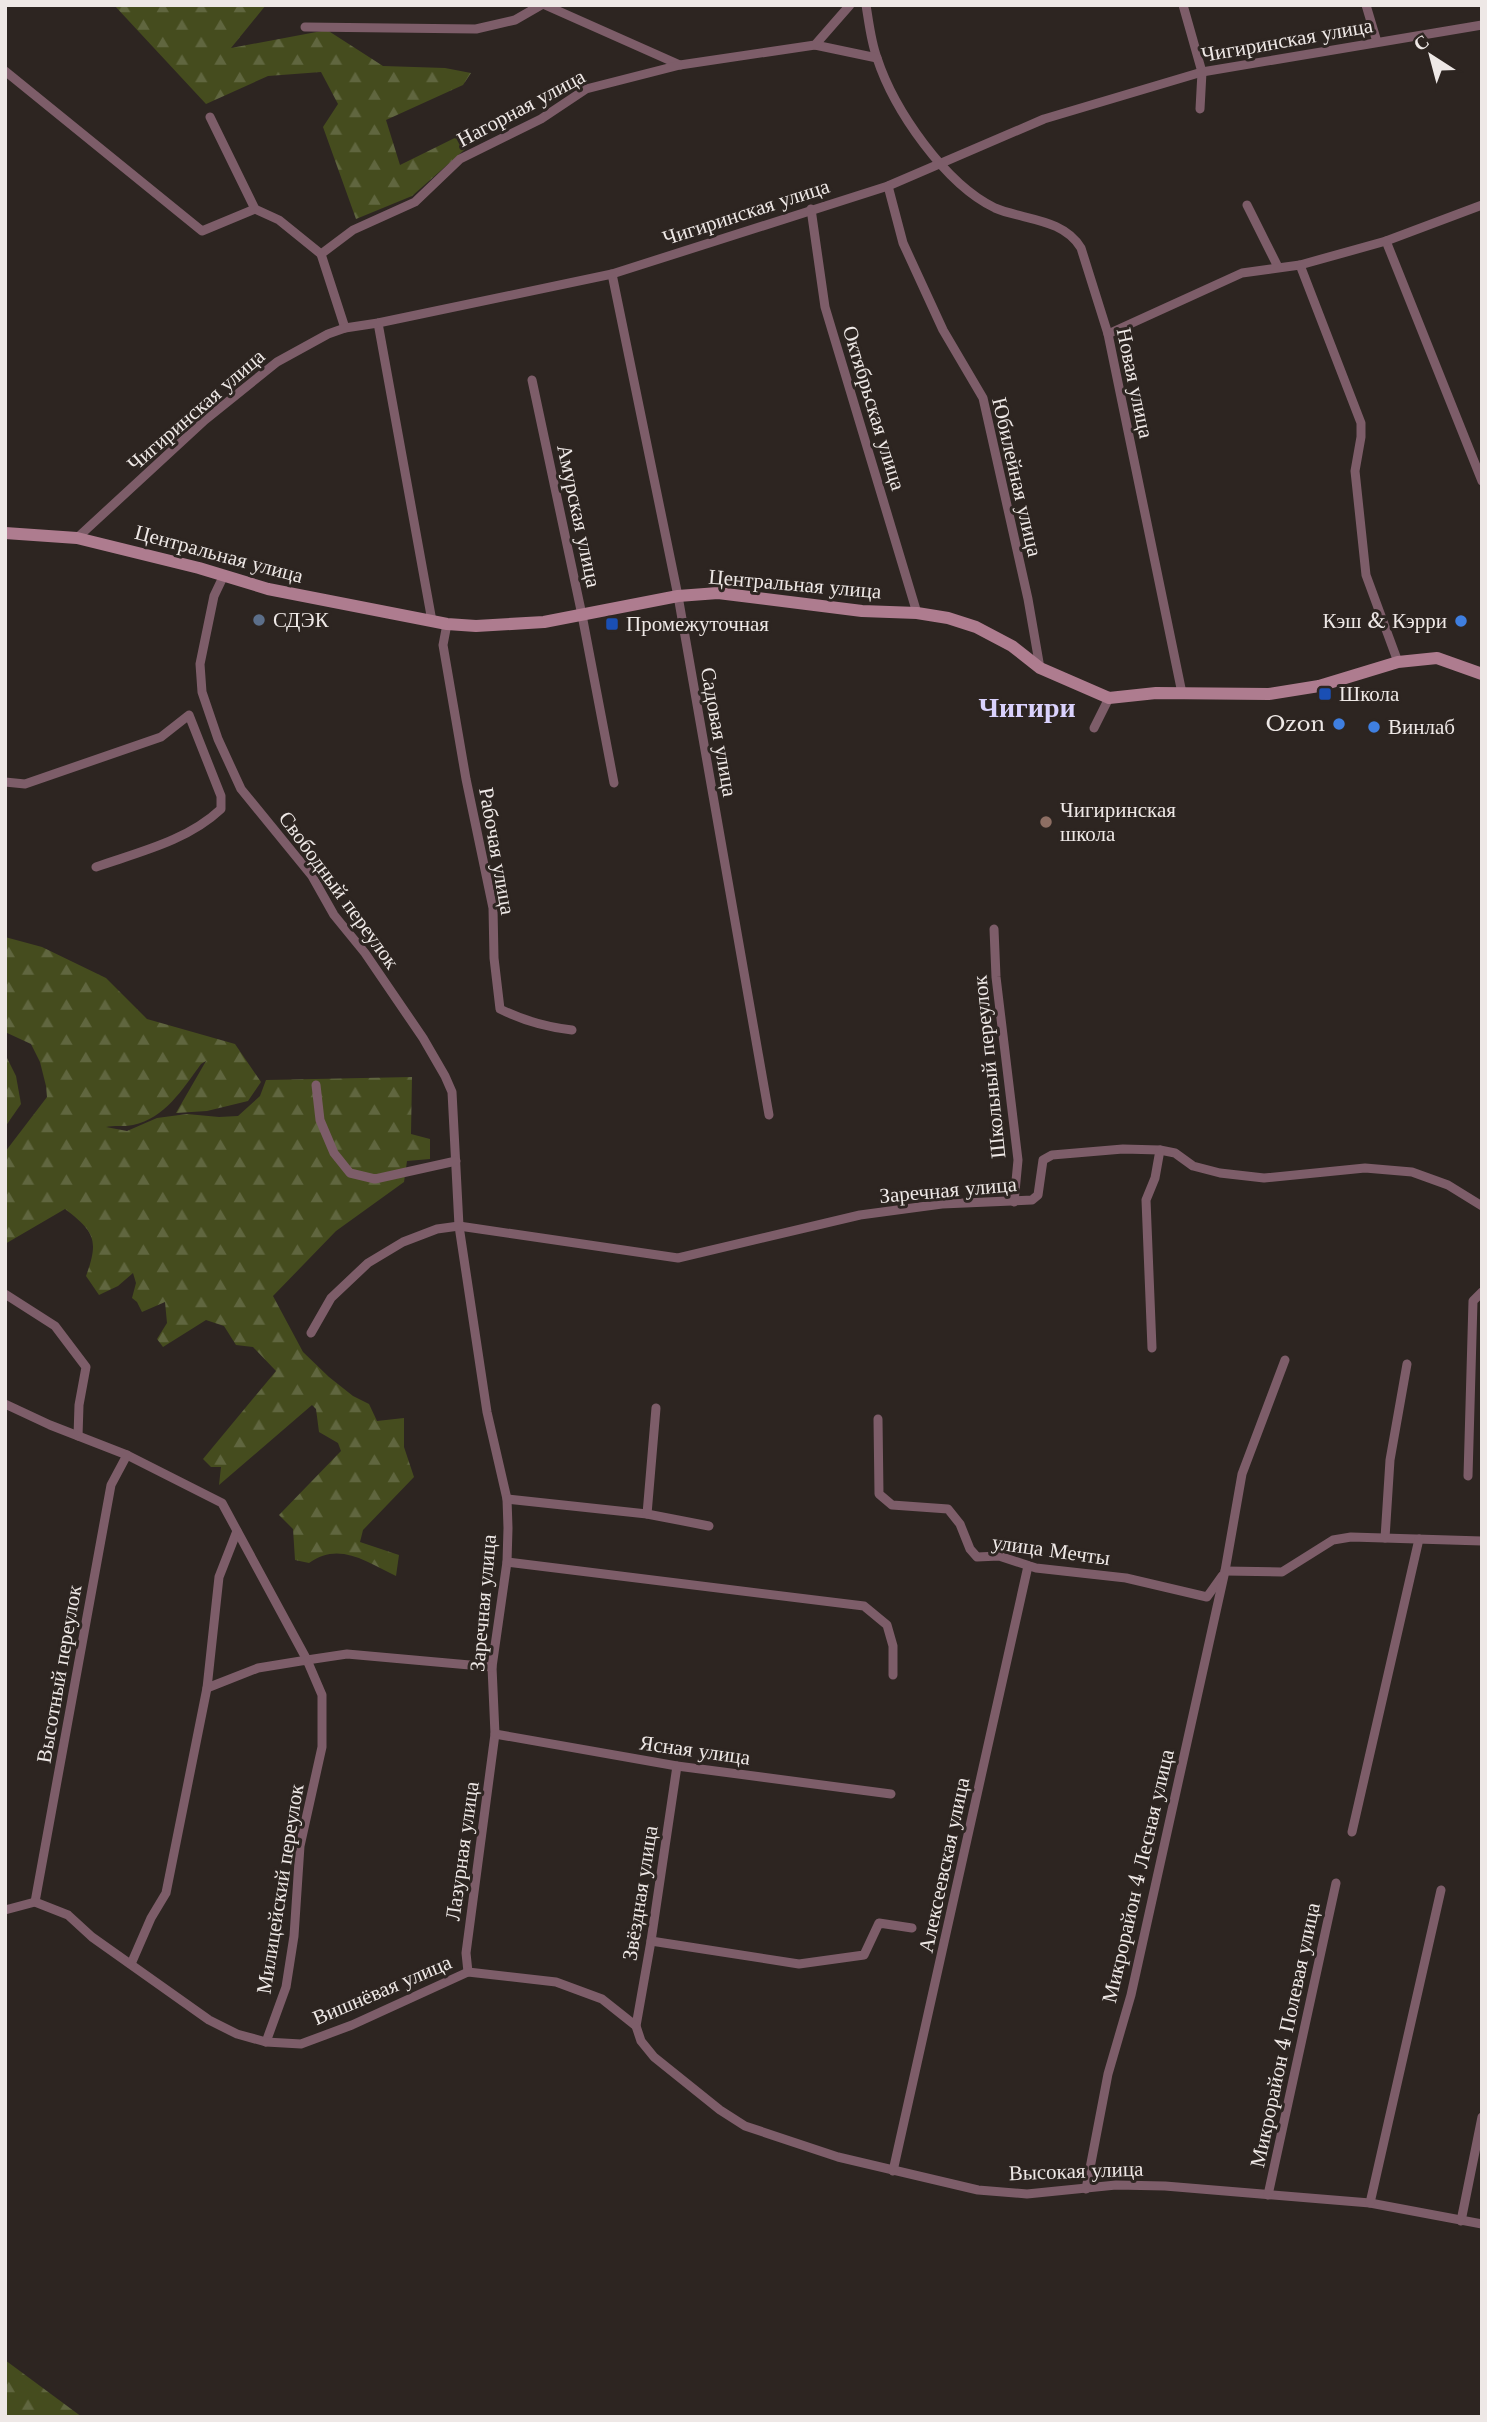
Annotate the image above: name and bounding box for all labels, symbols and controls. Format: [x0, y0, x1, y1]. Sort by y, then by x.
street label: Чигиринская улица [1199, 12, 1375, 68]
north arrow [1396, 21, 1466, 91]
text: С [1409, 29, 1434, 56]
street label: Нагорная улица [452, 63, 590, 153]
street label: Чигиринская улица [659, 173, 833, 251]
street label: Октябрьская улица [837, 323, 912, 494]
street label: Новая улица [1111, 325, 1160, 441]
street label: Чигиринская улица [122, 343, 271, 477]
street label: Юбилейная улица [986, 395, 1048, 560]
street label: Амурская улица [551, 442, 607, 591]
street label: Центральная улица [132, 519, 307, 589]
street label: Центральная улица [708, 563, 883, 605]
place label: СДЭК [273, 607, 330, 633]
place label: Кэш & Кэрри [1323, 608, 1447, 634]
place label: Промежуточная [626, 611, 769, 637]
marker: СДЭК [251, 612, 267, 628]
marker: Кэш & Кэрри [1453, 613, 1469, 629]
marker: Промежуточная [604, 616, 620, 632]
street label: Садовая улица [695, 665, 743, 799]
place label: Школа [1339, 681, 1400, 707]
marker: Школа [1317, 686, 1333, 702]
district label: Чигири [978, 690, 1076, 725]
place label: Ozon [1265, 711, 1325, 737]
place label: Винлаб [1388, 714, 1455, 740]
marker: Ozon [1331, 716, 1347, 732]
marker: Винлаб [1366, 719, 1382, 735]
street label: Рабочая улица [473, 785, 521, 917]
place label: Чигиринская школа [1060, 797, 1176, 847]
street label: Свободный переулок [273, 806, 405, 975]
marker: Чигиринская школа [1038, 814, 1054, 830]
street label: Школьный переулок [966, 973, 1012, 1160]
street label: Заречная улица [878, 1171, 1018, 1209]
street label: улица Мечты [990, 1529, 1112, 1571]
street label: Заречная улица [464, 1533, 502, 1673]
street label: Высотный переулок [31, 1582, 88, 1765]
street label: Ясная улица [638, 1729, 753, 1771]
street label: Микрорайон 4 Лесная улица [1096, 1746, 1180, 2005]
street label: Алексеевская улица [913, 1774, 975, 1955]
street label: Лазурная улица [439, 1779, 485, 1922]
street label: Милицейский переулок [251, 1781, 310, 1996]
street label: Звёздная улица [616, 1823, 664, 1962]
street label: Микрорайон 4 Полевая улица [1244, 1900, 1326, 2170]
street label: Вишнёвая улица [309, 1949, 456, 2031]
street label: Высокая улица [1008, 2156, 1144, 2186]

